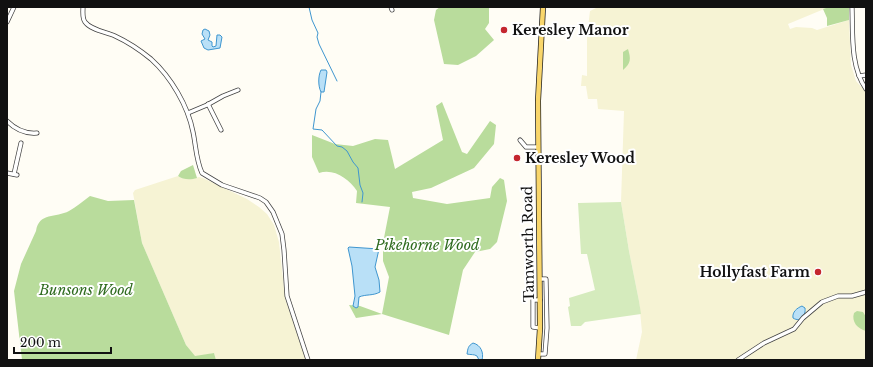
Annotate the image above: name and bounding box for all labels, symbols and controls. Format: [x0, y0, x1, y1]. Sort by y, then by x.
place label: Keresley Manor [512, 21, 629, 39]
marker: Keresley Manor [499, 25, 509, 35]
place label: Keresley Wood [525, 149, 635, 167]
marker: Keresley Wood [512, 153, 522, 163]
street label: Tamworth Road [518, 185, 538, 302]
park label: Pikehorne Wood [374, 236, 480, 254]
place label: Hollyfast Farm [699, 263, 811, 281]
marker: Hollyfast Farm [813, 267, 823, 277]
park label: Bunsons Wood [38, 281, 134, 299]
scale bar [14, 329, 111, 355]
text: 200 m [20, 335, 61, 350]

